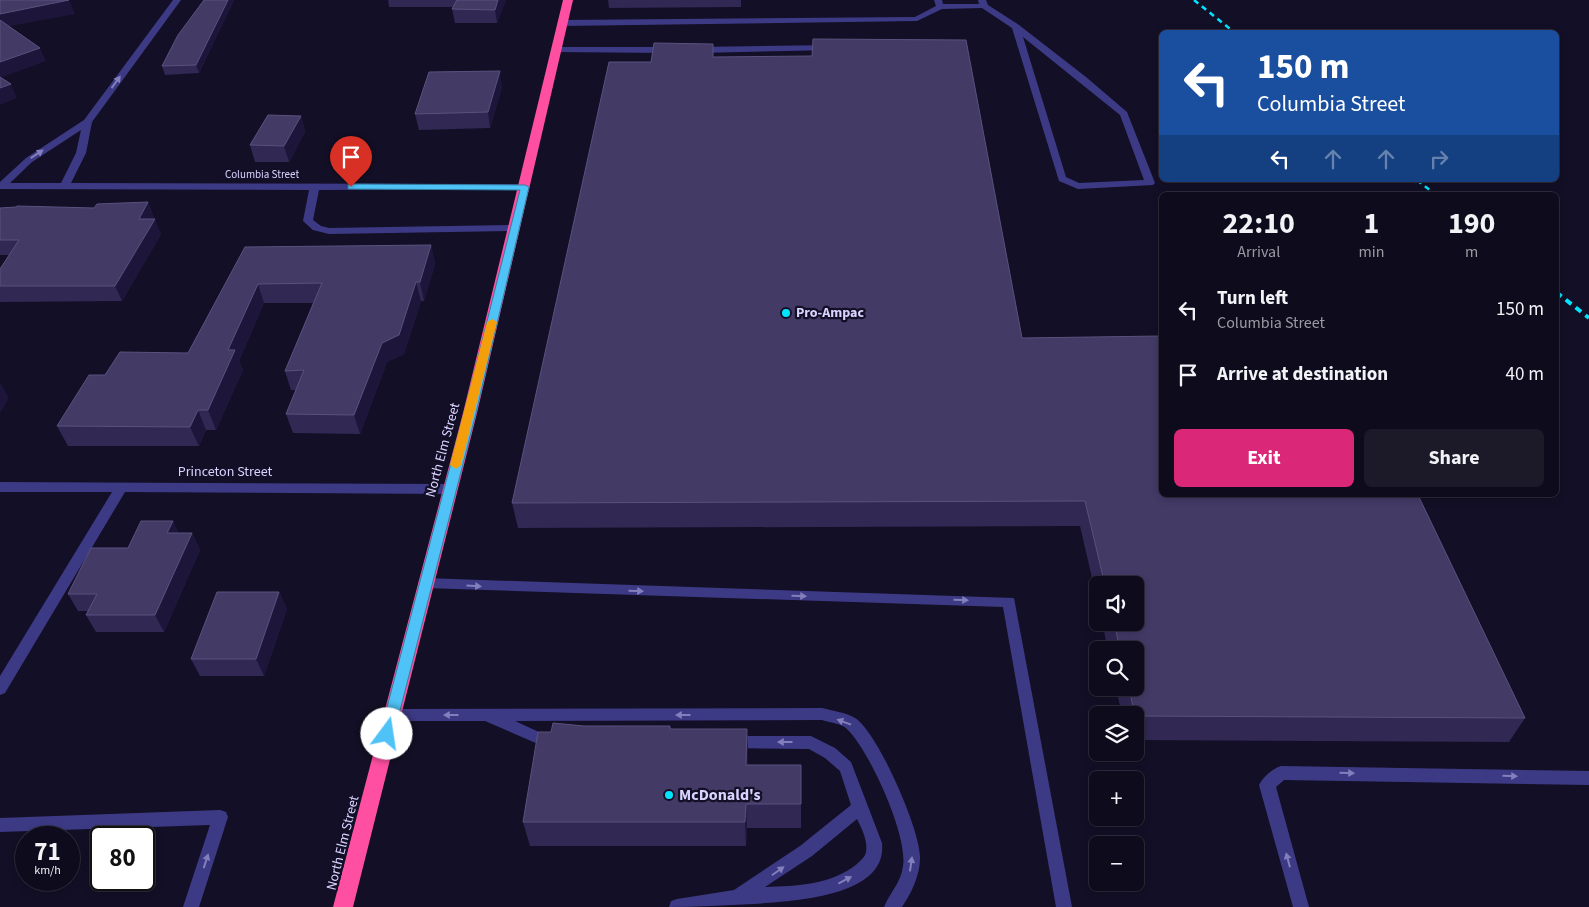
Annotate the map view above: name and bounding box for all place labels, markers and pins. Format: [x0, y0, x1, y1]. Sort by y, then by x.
pin [330, 136, 372, 187]
place label: Pro-Ampac [796, 303, 864, 323]
marker: Pro-Ampac [780, 307, 792, 319]
place label: McDonald's [679, 784, 761, 806]
marker: McDonald's [663, 789, 675, 801]

